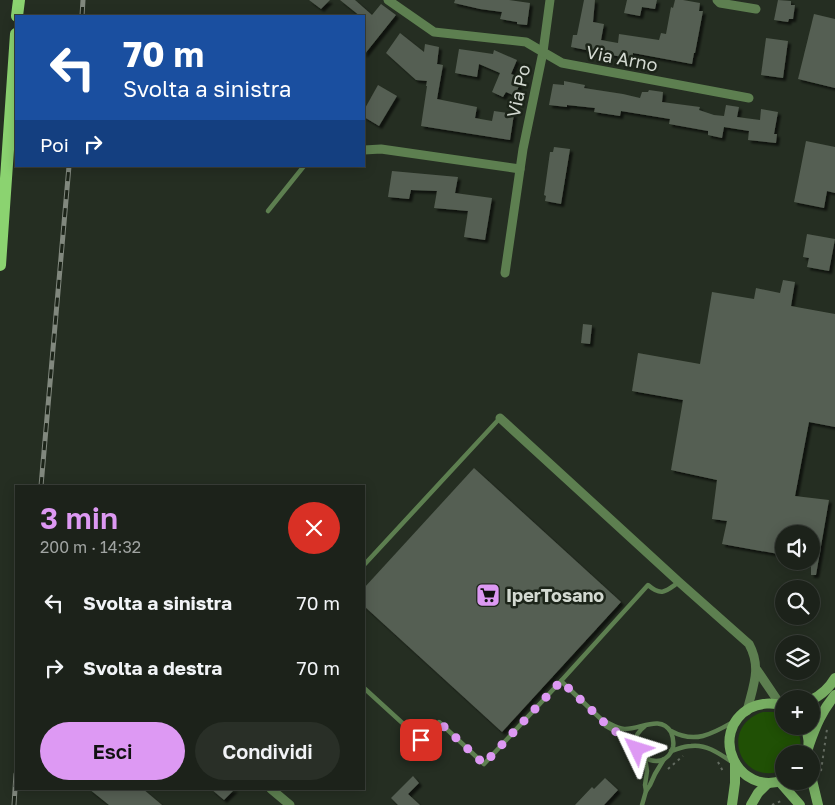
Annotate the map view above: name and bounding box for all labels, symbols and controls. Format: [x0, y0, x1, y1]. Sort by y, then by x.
text: 70 m [123, 33, 204, 75]
icon: left [40, 35, 105, 100]
street label: Via Arno [584, 40, 660, 76]
street label: Via Po [502, 62, 534, 120]
text: Svolta a sinistra [123, 75, 291, 102]
icon: right [79, 130, 107, 158]
text: Poi [40, 133, 69, 156]
text: 3 min [40, 500, 118, 536]
button: close [288, 502, 340, 554]
map controls [775, 525, 820, 790]
button: sound [775, 525, 820, 570]
text: 200 m · 14:32 [40, 537, 141, 557]
button: search [775, 580, 820, 625]
supermarket icon: IperTosano [475, 582, 501, 608]
place label: IperTosano [506, 584, 604, 606]
icon: left [40, 589, 68, 617]
text: Svolta a sinistra [83, 591, 232, 614]
text: 70 m [297, 591, 340, 614]
button: layers [775, 635, 820, 680]
icon: right [40, 654, 68, 682]
text: Svolta a destra [83, 656, 222, 679]
text: 70 m [297, 656, 340, 679]
button: + [775, 690, 820, 735]
pin [400, 719, 442, 761]
button: Esci [40, 722, 185, 780]
button: Condividi [195, 722, 340, 780]
position arrow [610, 722, 662, 774]
icon: arrive [407, 726, 435, 754]
button: − [775, 745, 820, 790]

